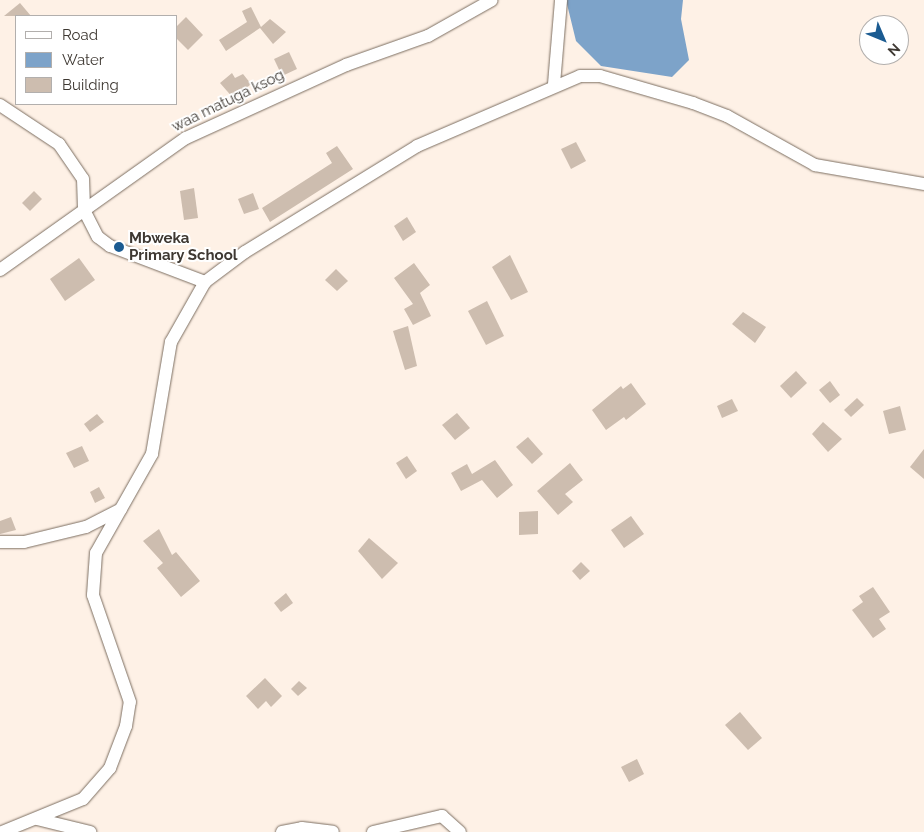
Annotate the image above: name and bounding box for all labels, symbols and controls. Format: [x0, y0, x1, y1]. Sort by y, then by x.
legend [15, 15, 178, 105]
north arrow [859, 15, 909, 65]
text: Road [62, 26, 98, 44]
text: N [884, 40, 903, 59]
text: Water [62, 51, 104, 69]
street label: waa matuga ksog [169, 66, 287, 136]
text: Building [62, 76, 119, 94]
place label: Mbweka Primary School [129, 229, 238, 264]
marker: Mbweka Primary School [113, 241, 125, 253]

